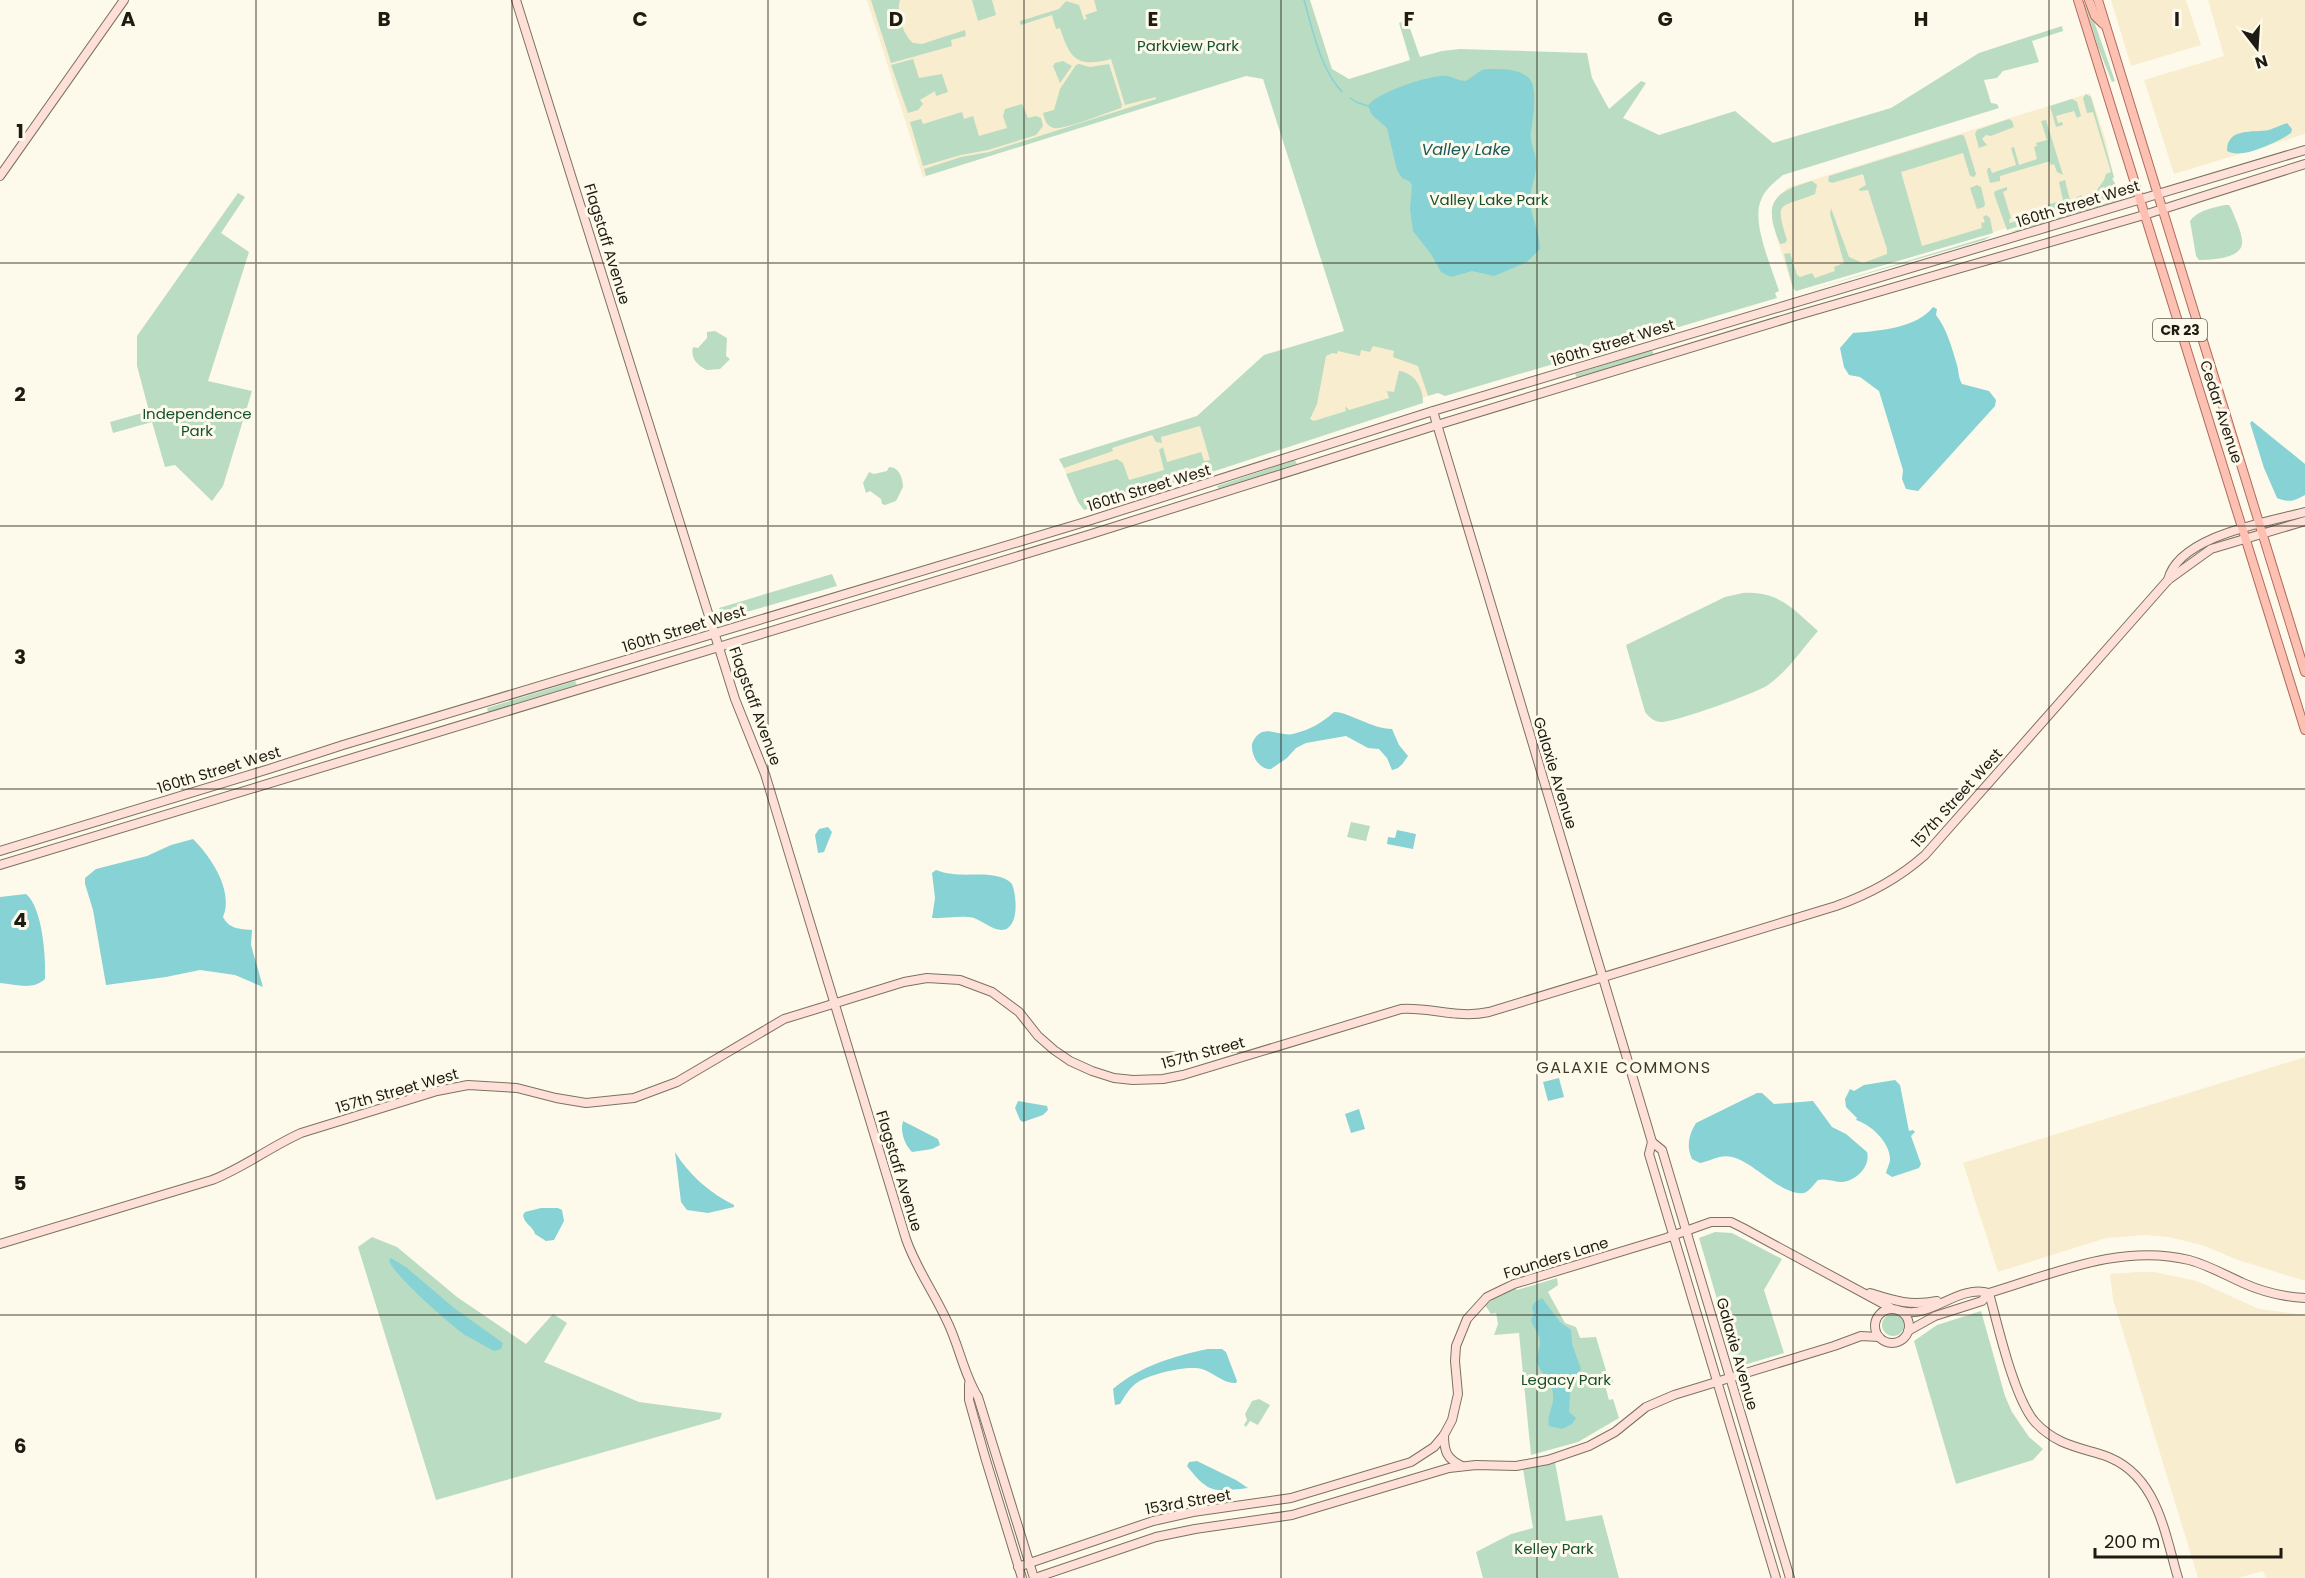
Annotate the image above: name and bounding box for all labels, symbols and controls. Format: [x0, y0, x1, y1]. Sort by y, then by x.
text: A [121, 5, 136, 33]
text: B [377, 5, 391, 33]
text: C [632, 5, 648, 33]
text: D [889, 5, 903, 33]
text: E [1148, 5, 1158, 33]
text: F [1404, 5, 1415, 33]
text: G [1657, 5, 1673, 33]
text: H [1914, 5, 1928, 33]
text: I [2174, 5, 2180, 33]
north arrow [2227, 18, 2287, 78]
park label: Parkview Park [1137, 35, 1239, 56]
text: N [2252, 49, 2270, 75]
text: 1 [16, 117, 24, 145]
water label: Valley Lake [1421, 138, 1511, 161]
street label: 160th Street West [2014, 175, 2142, 232]
street label: Flagstaff Avenue [579, 181, 636, 307]
park label: Valley Lake Park [1429, 189, 1549, 210]
street label: 160th Street West [1549, 314, 1677, 371]
road number: CR 23 [2153, 319, 2207, 341]
street label: Cedar Avenue [2195, 358, 2248, 466]
text: 2 [14, 380, 26, 408]
park label: Independence Park [142, 403, 252, 441]
street label: 160th Street West [1085, 459, 1213, 516]
street label: 160th Street West [620, 600, 748, 657]
text: 3 [14, 643, 26, 671]
street label: Flagstaff Avenue [724, 643, 787, 768]
street label: Galaxie Avenue [1528, 714, 1582, 831]
street label: 160th Street West [155, 741, 283, 798]
street label: 157th Street West [1906, 744, 2007, 852]
text: 4 [13, 906, 27, 934]
street label: 157th Street [1159, 1031, 1247, 1074]
district label: GALAXIE COMMONS [1536, 1056, 1712, 1079]
street label: 157th Street West [333, 1063, 461, 1118]
street label: Flagstaff Avenue [871, 1108, 928, 1234]
text: 5 [14, 1169, 27, 1197]
street label: Founders Lane [1501, 1232, 1611, 1283]
street label: Galaxie Avenue [1711, 1295, 1764, 1413]
park label: Legacy Park [1521, 1369, 1611, 1390]
text: 6 [14, 1432, 26, 1460]
street label: 153rd Street [1143, 1484, 1232, 1519]
scale bar [2095, 1521, 2281, 1559]
text: 200 m [2104, 1529, 2160, 1554]
park label: Kelley Park [1514, 1538, 1594, 1559]

